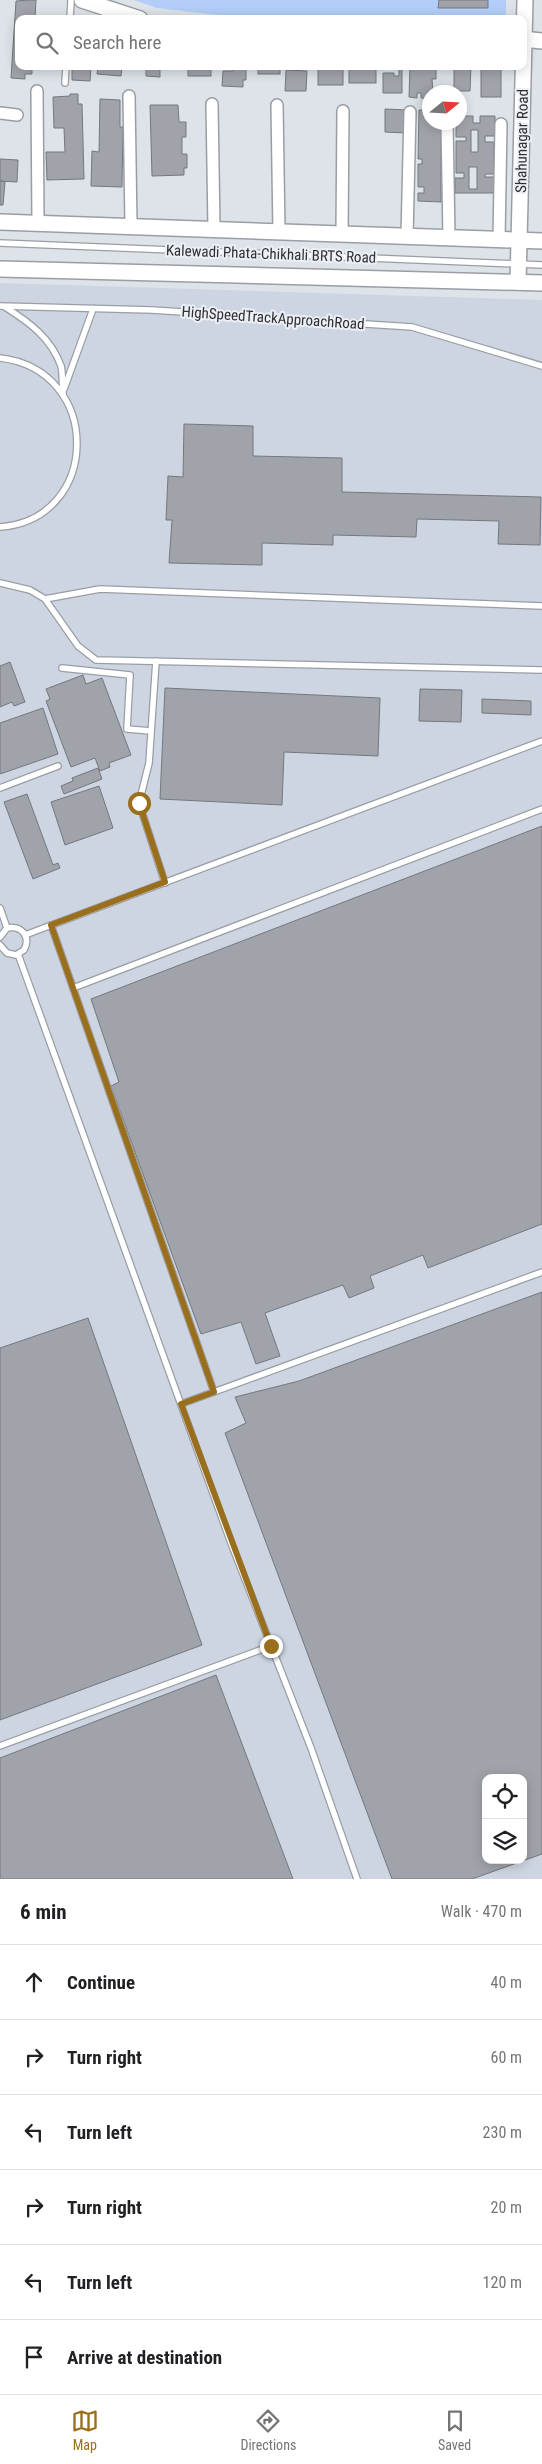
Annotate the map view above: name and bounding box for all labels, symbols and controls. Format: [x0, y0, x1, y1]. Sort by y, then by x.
search box [15, 15, 527, 70]
icon: search [33, 29, 61, 57]
text: Search here [73, 31, 161, 54]
north arrow [422, 85, 467, 130]
street label: Shahunagar Road [512, 89, 532, 193]
street label: Kalewadi Phata-Chikhali BRTS Road [166, 241, 376, 267]
street label: HighSpeedTrackApproachRoad [181, 303, 365, 333]
route start [128, 792, 151, 815]
route end [260, 1635, 283, 1658]
map controls [482, 1774, 527, 1864]
button: locate [482, 1774, 527, 1819]
button: layers [482, 1819, 527, 1864]
text: 6 min [20, 1900, 67, 1924]
text: Walk · 470 m [441, 1902, 522, 1921]
icon: ahead [20, 1968, 48, 1996]
text: Continue [67, 1971, 135, 1994]
text: 40 m [490, 1973, 522, 1992]
icon: right [20, 2043, 48, 2071]
text: Turn right [67, 2046, 142, 2069]
text: 60 m [490, 2048, 522, 2067]
icon: left [20, 2118, 48, 2146]
text: Turn left [67, 2121, 132, 2144]
text: 230 m [483, 2123, 522, 2142]
icon: right [20, 2193, 48, 2221]
text: Turn right [67, 2196, 142, 2219]
text: 20 m [490, 2198, 522, 2217]
icon: left [20, 2268, 48, 2296]
text: Turn left [67, 2271, 132, 2294]
text: 120 m [483, 2273, 522, 2292]
icon: arrive [20, 2343, 48, 2371]
text: Arrive at destination [67, 2346, 222, 2369]
tab: Map [71, 2407, 99, 2453]
tab: Directions [240, 2407, 296, 2453]
tab: Saved [438, 2407, 471, 2453]

